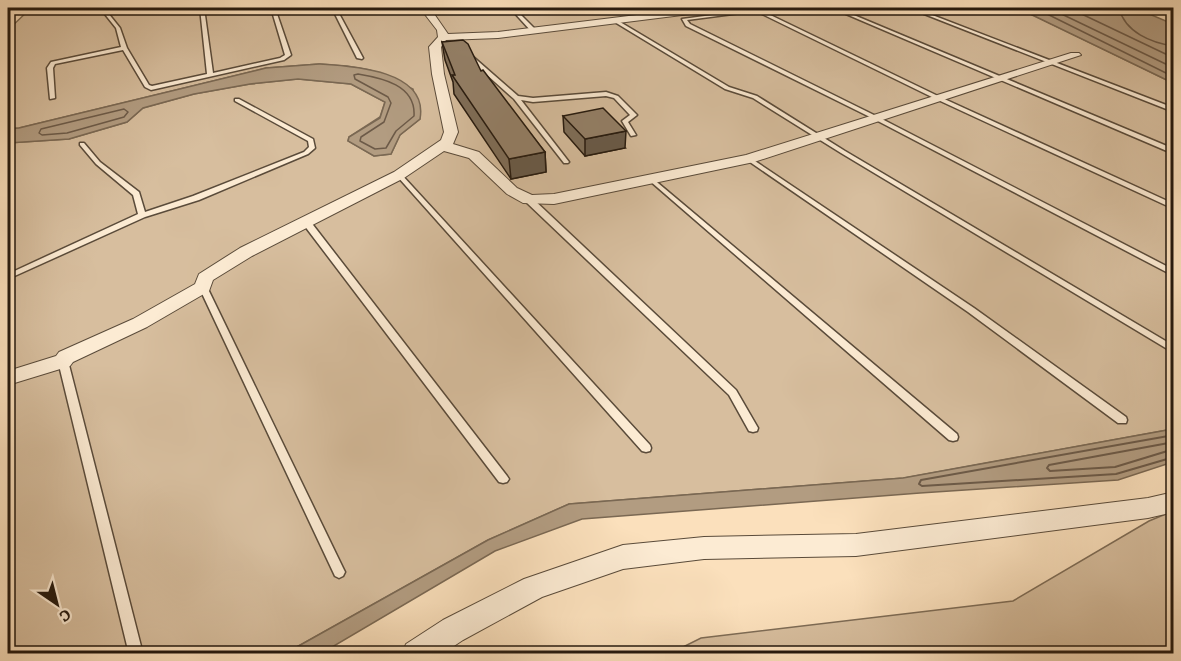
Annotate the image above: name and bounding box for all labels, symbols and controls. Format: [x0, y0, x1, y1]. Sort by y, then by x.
north arrow [27, 574, 87, 634]
text: С [55, 604, 75, 627]

